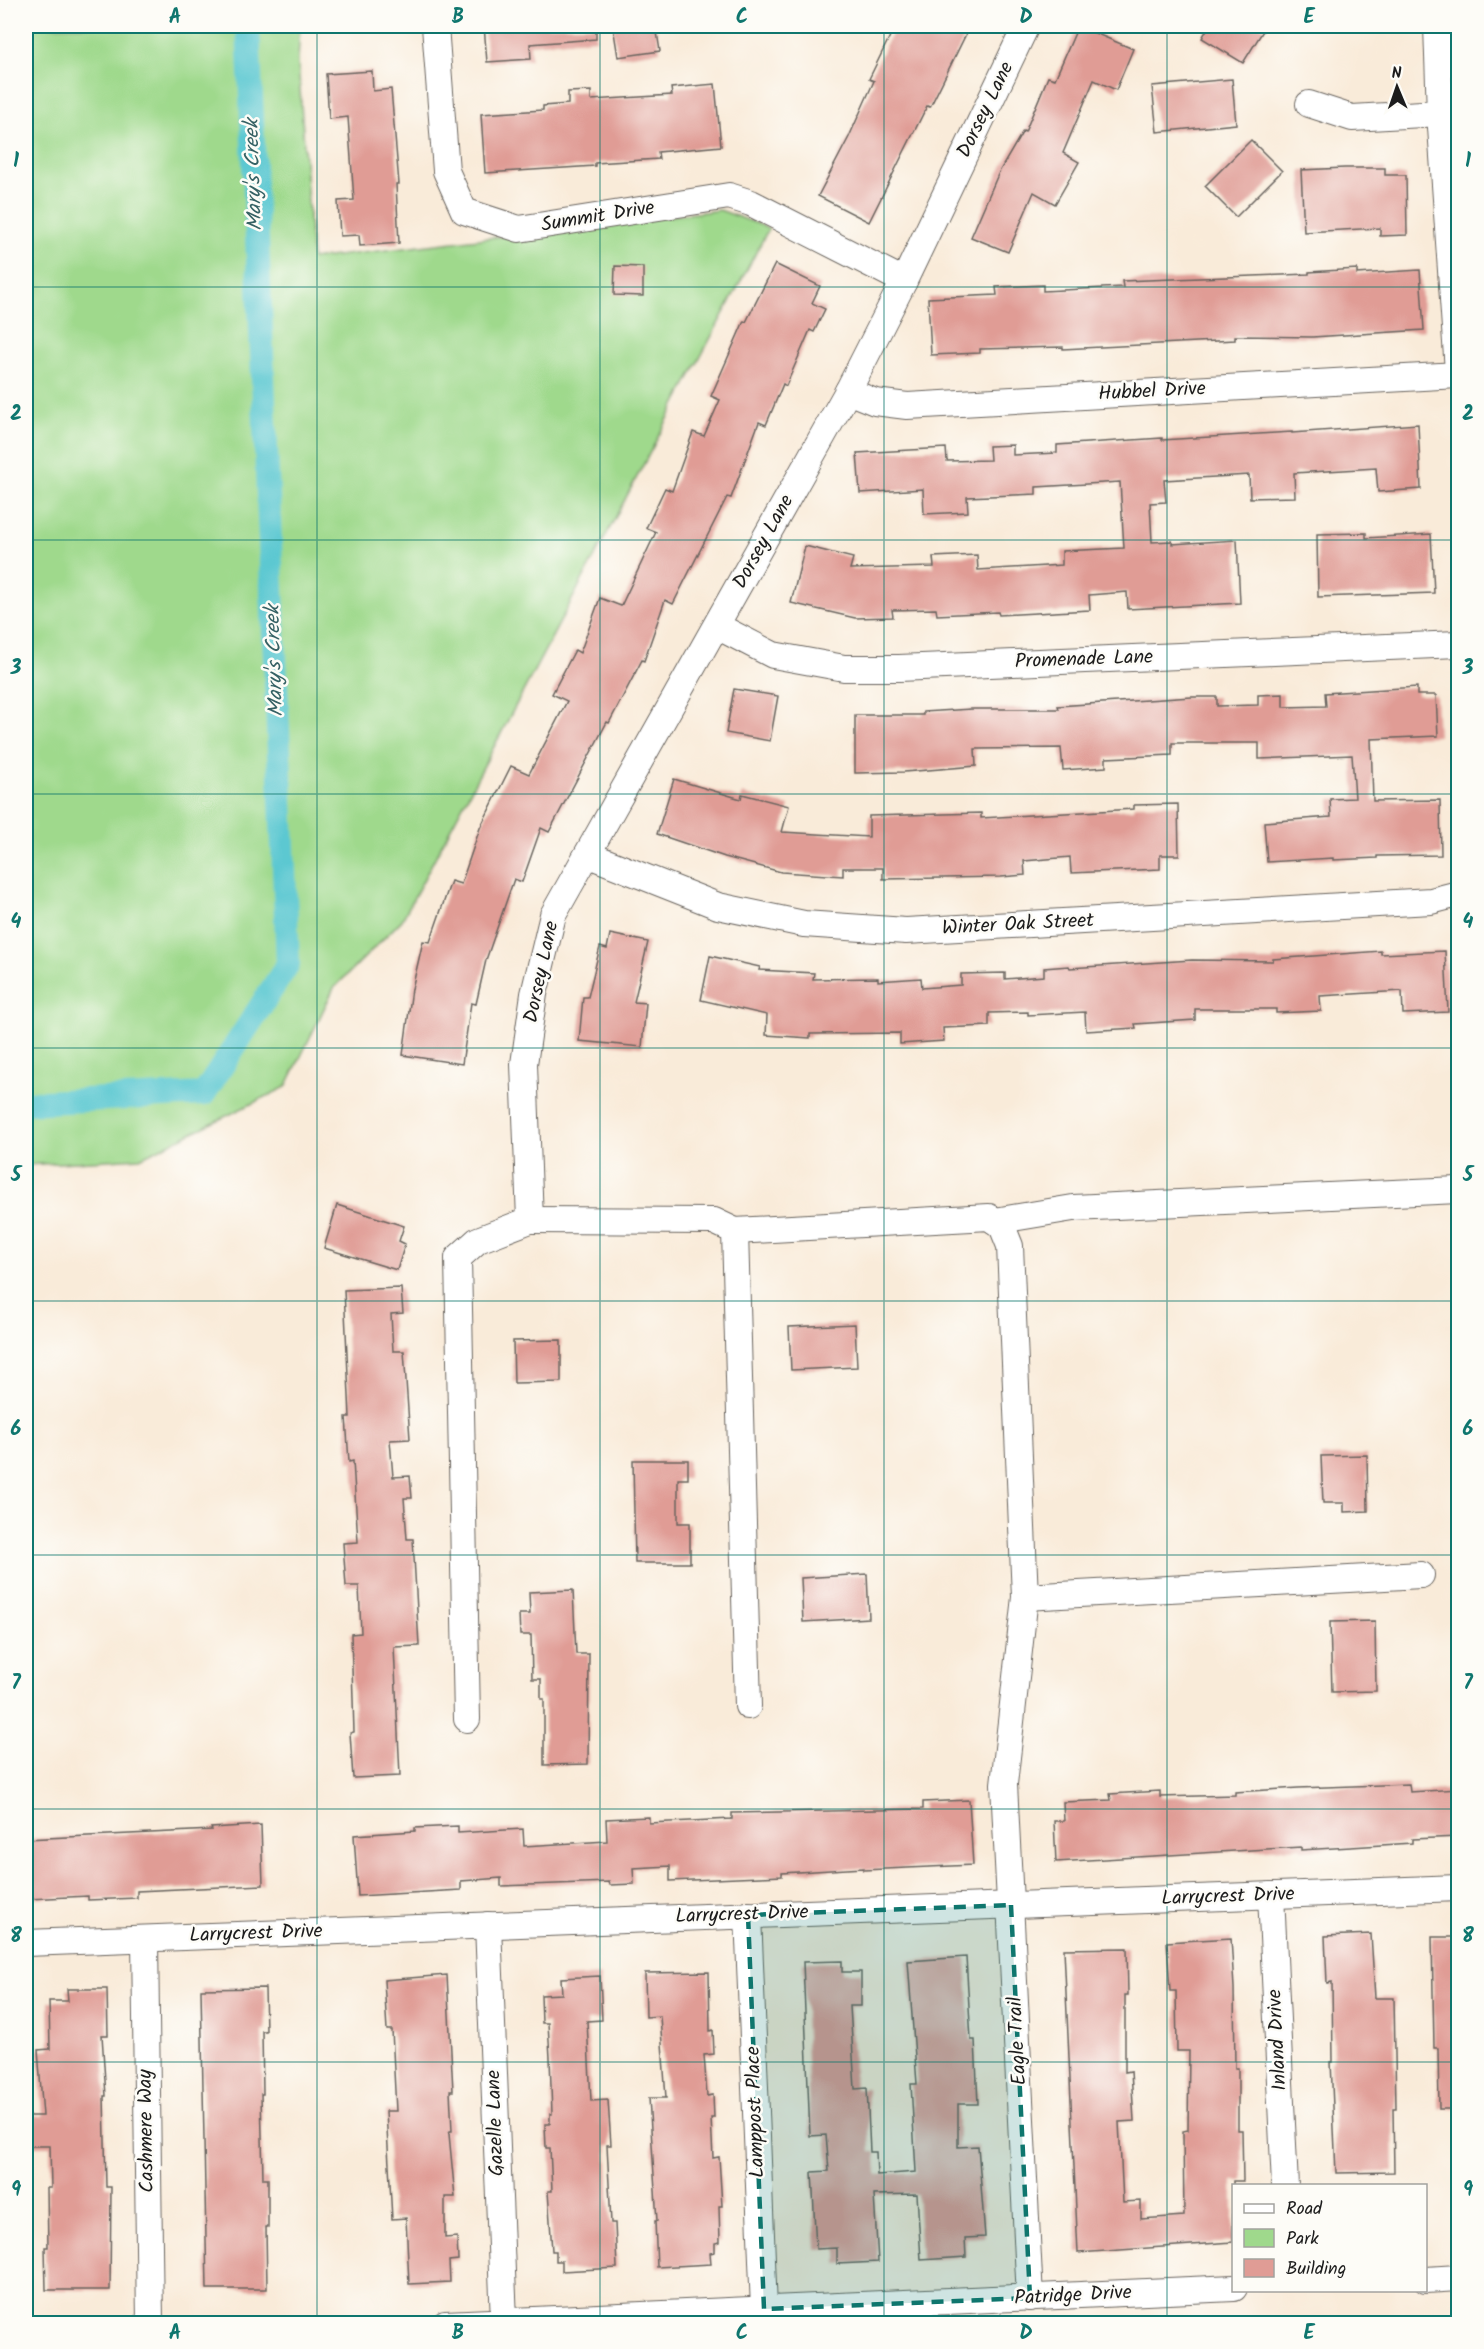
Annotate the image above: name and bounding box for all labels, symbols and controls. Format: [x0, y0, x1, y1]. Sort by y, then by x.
text: A [169, 2, 181, 34]
text: B [452, 2, 464, 34]
text: C [736, 2, 748, 34]
text: D [1019, 2, 1033, 34]
text: E [1303, 2, 1315, 34]
street label: Dorsey Lane [949, 56, 1023, 164]
north arrow [1367, 57, 1427, 117]
text: N [1391, 61, 1402, 86]
water label: Mary's Creek [235, 115, 272, 232]
text: 1 [13, 146, 19, 178]
text: 1 [1465, 146, 1471, 178]
street label: Summit Drive [539, 192, 657, 242]
street label: Hubbel Drive [1097, 373, 1207, 411]
text: 2 [10, 399, 22, 431]
text: 2 [1462, 399, 1474, 431]
street label: Dorsey Lane [725, 489, 803, 595]
water label: Mary's Creek [256, 601, 293, 718]
street label: Promenade Lane [1014, 642, 1154, 678]
text: 3 [10, 653, 22, 685]
text: 3 [1462, 653, 1474, 685]
street label: Winter Oak Street [941, 905, 1095, 945]
text: 4 [11, 907, 22, 939]
text: 4 [1463, 907, 1474, 939]
street label: Dorsey Lane [516, 918, 568, 1026]
text: 5 [10, 1160, 23, 1192]
text: 5 [1462, 1160, 1475, 1192]
text: 6 [11, 1414, 22, 1446]
text: 6 [1463, 1414, 1474, 1446]
text: 7 [11, 1668, 21, 1700]
text: 7 [1463, 1668, 1473, 1700]
street label: Larrycrest Drive [1161, 1879, 1295, 1915]
street label: Larrycrest Drive [675, 1897, 809, 1933]
street label: Larrycrest Drive [189, 1916, 323, 1952]
text: 8 [10, 1921, 22, 1953]
text: 8 [1462, 1921, 1474, 1953]
street label: Inland Drive [1259, 1988, 1297, 2092]
street label: Eagle Trail [1000, 1996, 1036, 2086]
street label: Lamppost Place [738, 2046, 774, 2178]
street label: Cashmere Way [130, 2068, 164, 2193]
street label: Gazelle Lane [478, 2069, 514, 2177]
text: 9 [11, 2175, 21, 2207]
text: 9 [1463, 2175, 1473, 2207]
legend [1232, 2184, 1427, 2292]
text: Road [1286, 2195, 1323, 2224]
text: Park [1286, 2225, 1319, 2254]
text: Building [1286, 2255, 1346, 2284]
street label: Patridge Drive [1013, 2277, 1133, 2315]
text: A [169, 2318, 181, 2349]
text: B [452, 2318, 464, 2349]
text: C [736, 2318, 748, 2349]
text: D [1019, 2318, 1033, 2349]
text: E [1303, 2318, 1315, 2349]

